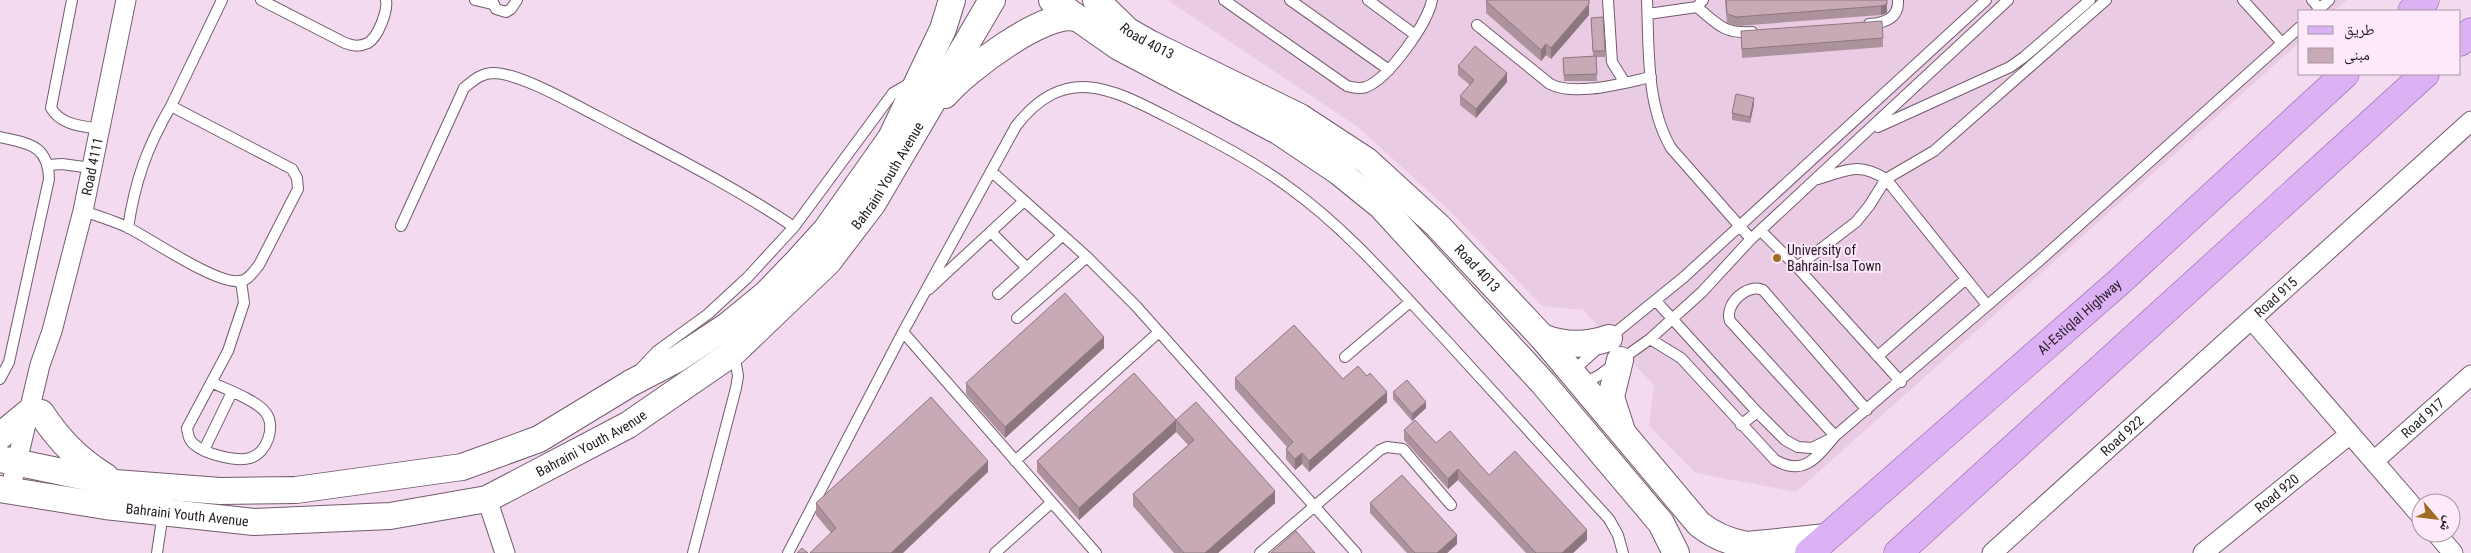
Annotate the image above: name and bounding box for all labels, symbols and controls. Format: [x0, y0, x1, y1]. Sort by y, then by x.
legend [2298, 10, 2461, 75]
street label: Road 4013 [1117, 20, 1177, 62]
text: طريق [2344, 21, 2375, 40]
text: مبنى [2344, 46, 2370, 65]
street label: Bahraini Youth Avenue [848, 119, 927, 232]
street label: Road 4111 [78, 136, 106, 197]
street label: Road 4013 [1451, 241, 1503, 295]
place label: University of Bahrain-Isa Town [1787, 242, 1881, 274]
marker: University of Bahrain-Isa Town [1771, 252, 1783, 264]
street label: Road 915 [2251, 274, 2300, 321]
street label: Al-Estiqlal Highway [2034, 276, 2125, 358]
street label: Road 917 [2398, 395, 2448, 441]
street label: Bahraini Youth Avenue [533, 406, 650, 480]
street label: Road 922 [2097, 412, 2147, 459]
street label: Road 920 [2252, 471, 2302, 516]
north arrow [2411, 493, 2461, 543]
street label: Bahraini Youth Avenue [125, 500, 250, 529]
text: ش [2436, 513, 2458, 535]

